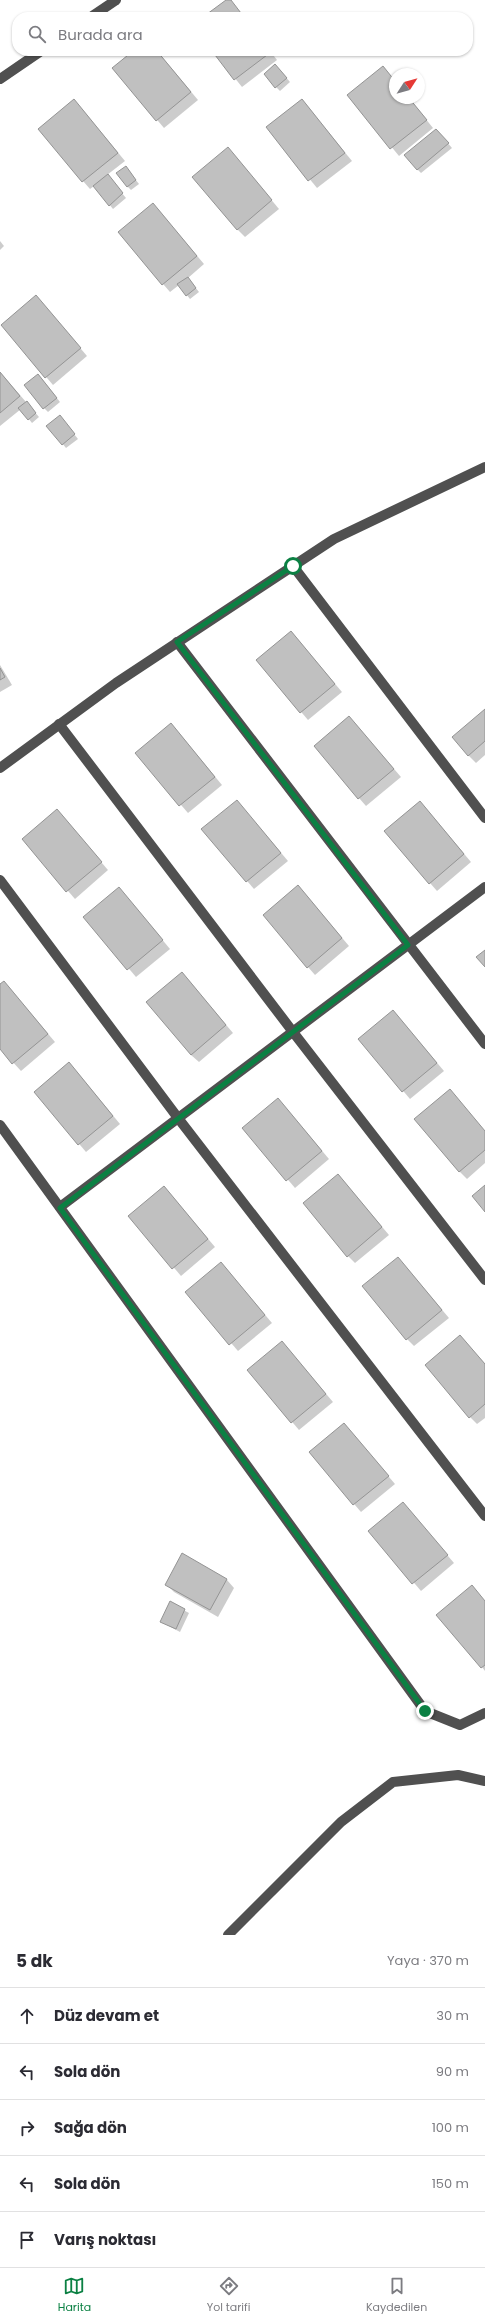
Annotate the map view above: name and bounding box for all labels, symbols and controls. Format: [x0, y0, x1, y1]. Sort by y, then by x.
search box [12, 12, 473, 56]
icon: search [26, 23, 48, 45]
text: Burada ara [58, 24, 143, 45]
north arrow [389, 68, 425, 104]
route start [284, 557, 302, 575]
route end [416, 1702, 434, 1720]
text: 5 dk [16, 1949, 53, 1973]
text: Yaya · 370 m [387, 1951, 469, 1970]
icon: ahead [16, 2005, 38, 2027]
text: Düz devam et [54, 2005, 159, 2026]
text: 30 m [436, 2006, 469, 2025]
icon: left [16, 2061, 38, 2083]
text: Sola dön [54, 2061, 120, 2082]
text: 90 m [436, 2062, 469, 2081]
icon: right [16, 2117, 38, 2139]
text: Sağa dön [54, 2117, 127, 2138]
text: 100 m [432, 2118, 469, 2137]
icon: left [16, 2173, 38, 2195]
text: Sola dön [54, 2173, 120, 2194]
text: 150 m [432, 2174, 469, 2193]
icon: arrive [16, 2229, 38, 2251]
text: Varış noktası [54, 2229, 156, 2250]
tab: Harita [58, 2275, 91, 2316]
tab: Yol tarifi [207, 2275, 250, 2316]
tab: Kaydedilen [366, 2275, 427, 2316]

